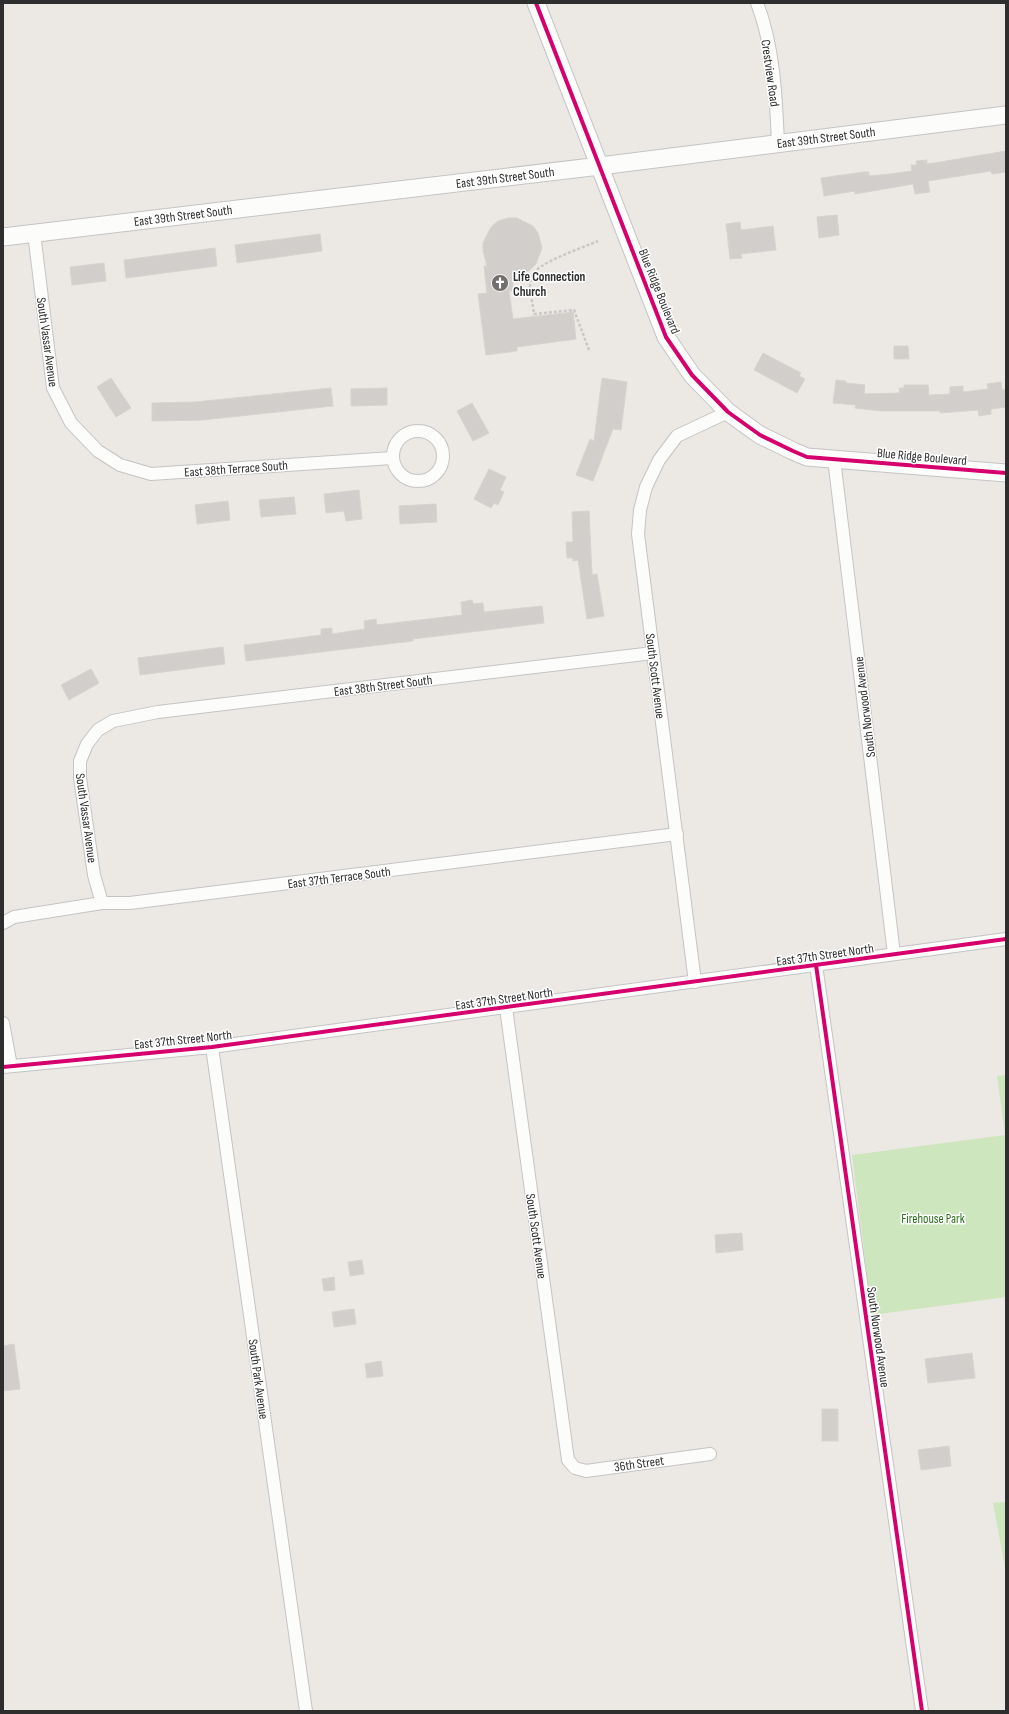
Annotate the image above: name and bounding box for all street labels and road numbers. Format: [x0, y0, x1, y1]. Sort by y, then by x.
street label: Crestview Road [757, 39, 783, 108]
street label: East 39th Street South [776, 124, 876, 152]
street label: East 39th Street South [455, 164, 555, 192]
street label: East 39th Street South [133, 202, 233, 230]
street label: Blue Ridge Boulevard [635, 247, 683, 336]
street label: South Vassar Avenue [33, 296, 61, 388]
street label: Blue Ridge Boulevard [876, 445, 968, 469]
street label: East 38th Terrace South [184, 457, 288, 481]
street label: South Scott Avenue [642, 633, 668, 720]
street label: South Norwood Avenue [851, 656, 879, 758]
street label: East 38th Street South [333, 672, 433, 700]
street label: South Vassar Avenue [72, 772, 100, 864]
street label: East 37th Terrace South [287, 864, 391, 892]
street label: East 37th Street North [775, 940, 875, 970]
street label: East 37th Street North [454, 984, 554, 1014]
street label: East 37th Street North [133, 1027, 233, 1053]
street label: South Scott Avenue [522, 1193, 550, 1280]
street label: South Norwood Avenue [863, 1286, 893, 1388]
street label: South Park Avenue [244, 1338, 272, 1420]
street label: 36th Street [613, 1453, 665, 1475]

